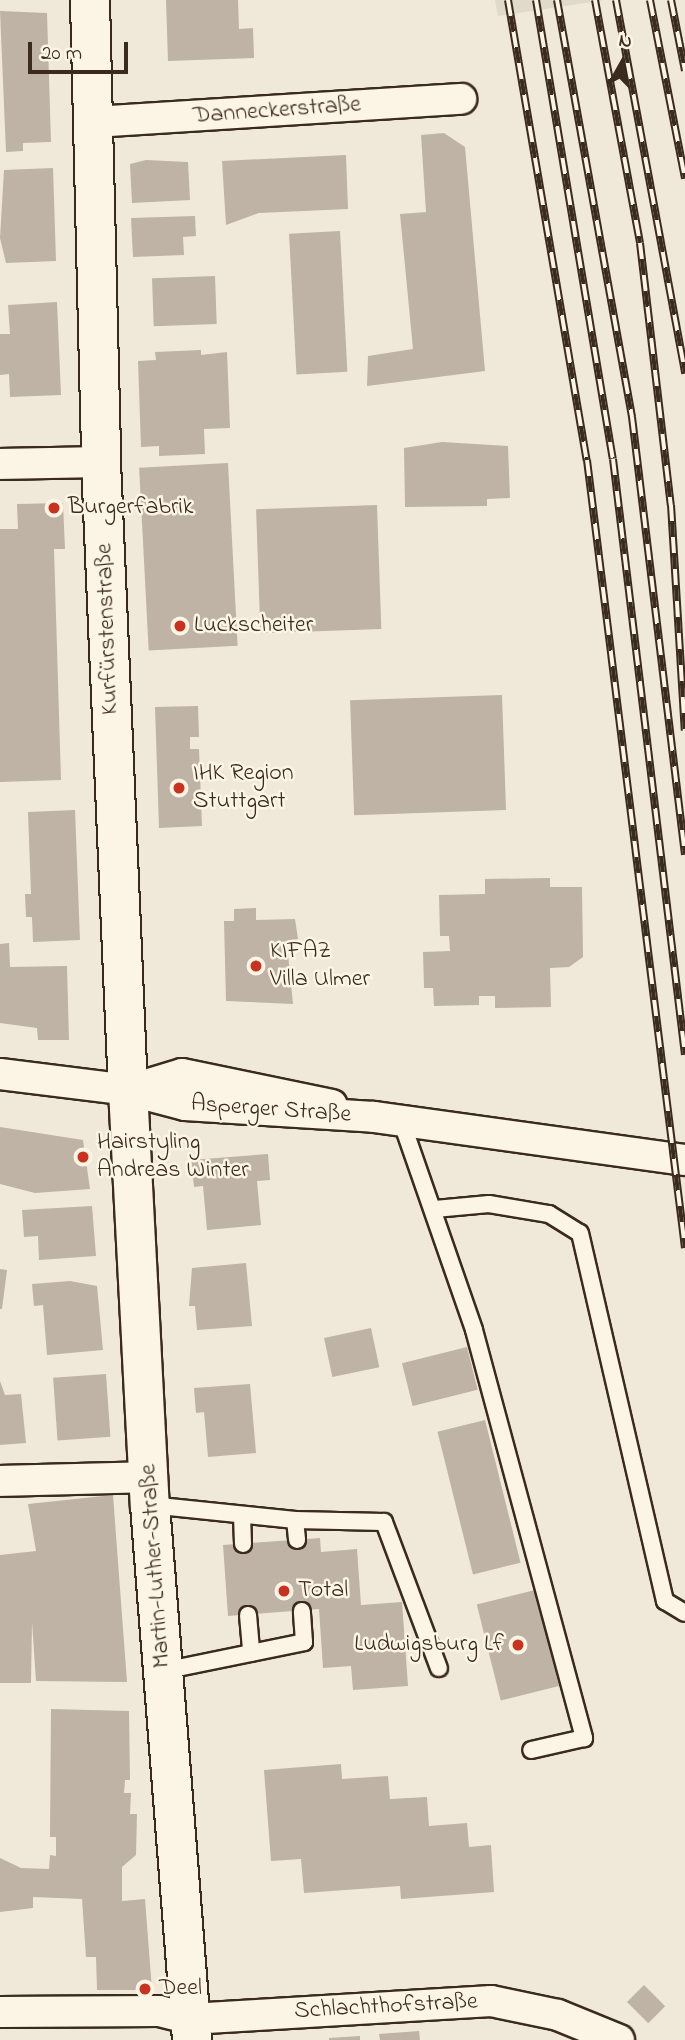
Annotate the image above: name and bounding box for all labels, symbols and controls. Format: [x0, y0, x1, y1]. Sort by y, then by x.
text: N [617, 27, 634, 56]
scale bar [32, 28, 131, 72]
north arrow [587, 28, 657, 98]
text: 20 m [41, 39, 82, 69]
street label: Danneckerstraße [192, 91, 362, 131]
place label: Burgerfabrik [68, 494, 193, 522]
marker: Burgerfabrik [46, 500, 62, 516]
street label: Kurfürstenstraße [91, 543, 125, 715]
place label: Luckscheiter [194, 612, 313, 640]
marker: Luckscheiter [172, 618, 188, 634]
place label: IHK Region Stuttgart [193, 760, 294, 816]
marker: IHK Region Stuttgart [171, 780, 187, 796]
place label: KIFAZ Villa Ulmer [270, 938, 370, 994]
marker: KIFAZ Villa Ulmer [248, 958, 264, 974]
street label: Asperger Straße [190, 1090, 352, 1130]
place label: Hairstyling Andreas Winter [97, 1129, 249, 1185]
marker: Hairstyling Andreas Winter [75, 1149, 91, 1165]
street label: Martin-Luther-Straße [135, 1463, 177, 1669]
place label: Total [298, 1577, 348, 1605]
marker: Total [276, 1583, 292, 1599]
place label: Ludwigsburg Lf [354, 1631, 504, 1659]
marker: Ludwigsburg Lf [510, 1637, 526, 1653]
place label: Deel [159, 1975, 202, 2003]
marker: Deel [137, 1981, 153, 1997]
street label: Schlachthofstraße [294, 1988, 478, 2026]

